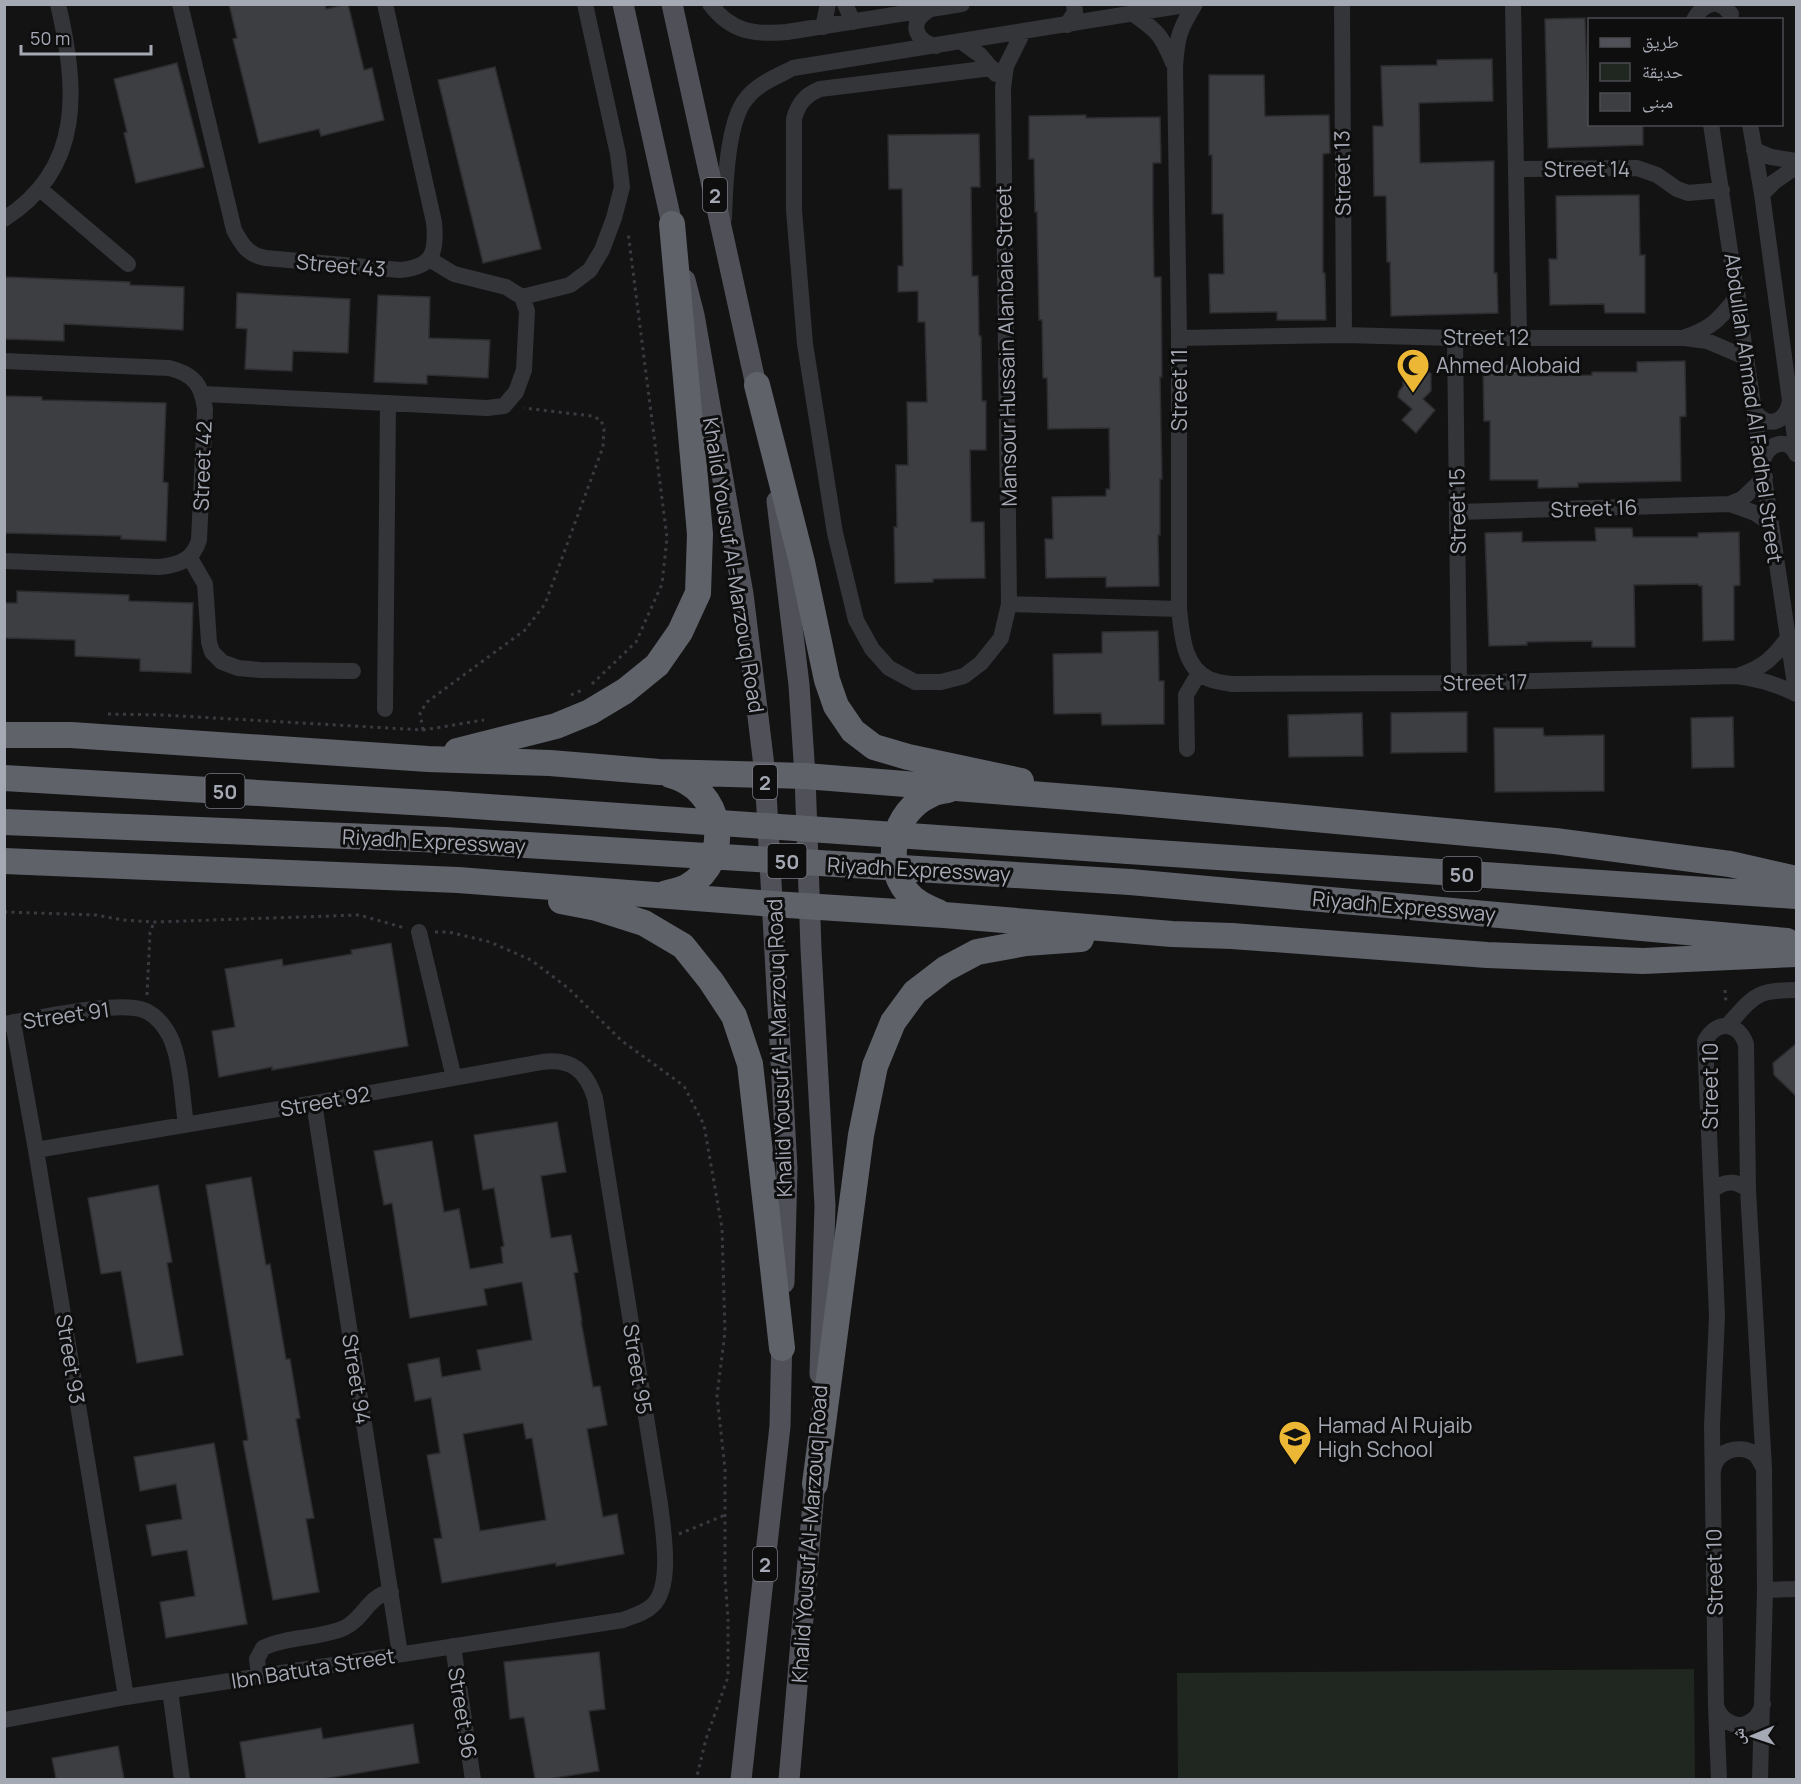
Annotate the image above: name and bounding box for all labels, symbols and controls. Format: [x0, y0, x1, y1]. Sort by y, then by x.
scale bar [21, 18, 152, 56]
legend [1588, 18, 1783, 126]
text: 50 m [30, 26, 70, 50]
text: طريق [1642, 29, 1679, 53]
text: حديقة [1642, 59, 1683, 83]
text: مبنى [1642, 89, 1673, 113]
street label: Street 13 [1327, 130, 1357, 216]
street label: Street 14 [1544, 155, 1630, 183]
road number: 2 [703, 178, 727, 212]
street label: Mansour Hussain Alanbaie Street [989, 185, 1023, 507]
street label: Street 43 [295, 247, 387, 283]
street label: Abdullah Ahmad Al Fadhel Street [1718, 251, 1790, 565]
street label: Street 12 [1443, 323, 1529, 351]
mosque icon: Ahmed Alobaid [1395, 347, 1431, 394]
street label: Street 11 [1165, 349, 1193, 431]
place label: Ahmed Alobaid [1436, 351, 1581, 379]
street label: Khalid Yousuf Al-Marzouq Road [697, 415, 771, 715]
street label: Street 42 [186, 420, 218, 512]
street label: Street 15 [1442, 468, 1472, 554]
street label: Street 16 [1550, 492, 1638, 524]
street label: Street 17 [1442, 667, 1528, 697]
road number: 2 [753, 765, 777, 799]
road number: 50 [206, 774, 244, 808]
street label: Riyadh Expressway [341, 822, 527, 860]
road number: 50 [768, 844, 806, 878]
street label: Riyadh Expressway [826, 850, 1012, 888]
road number: 50 [1442, 857, 1482, 891]
street label: Riyadh Expressway [1311, 884, 1497, 928]
street label: Khalid Yousuf Al-Marzouq Road [760, 898, 798, 1198]
street label: Street 91 [21, 995, 111, 1035]
street label: Street 10 [1696, 1043, 1724, 1129]
street label: Street 92 [278, 1079, 372, 1123]
street label: Street 93 [50, 1312, 92, 1406]
street label: Street 95 [617, 1322, 659, 1416]
street label: Street 94 [336, 1332, 378, 1426]
street label: Khalid Yousuf Al-Marzouq Road [785, 1384, 833, 1684]
place label: Hamad Al Rujaib High School [1318, 1411, 1473, 1463]
school or university icon: Hamad Al Rujaib High School [1277, 1419, 1313, 1466]
street label: Street 10 [1699, 1528, 1729, 1616]
road number: 2 [753, 1547, 777, 1581]
street label: Ibn Batuta Street [229, 1641, 397, 1695]
street label: Street 96 [442, 1665, 484, 1761]
north arrow [1723, 1706, 1783, 1766]
text: ش [1727, 1728, 1749, 1745]

